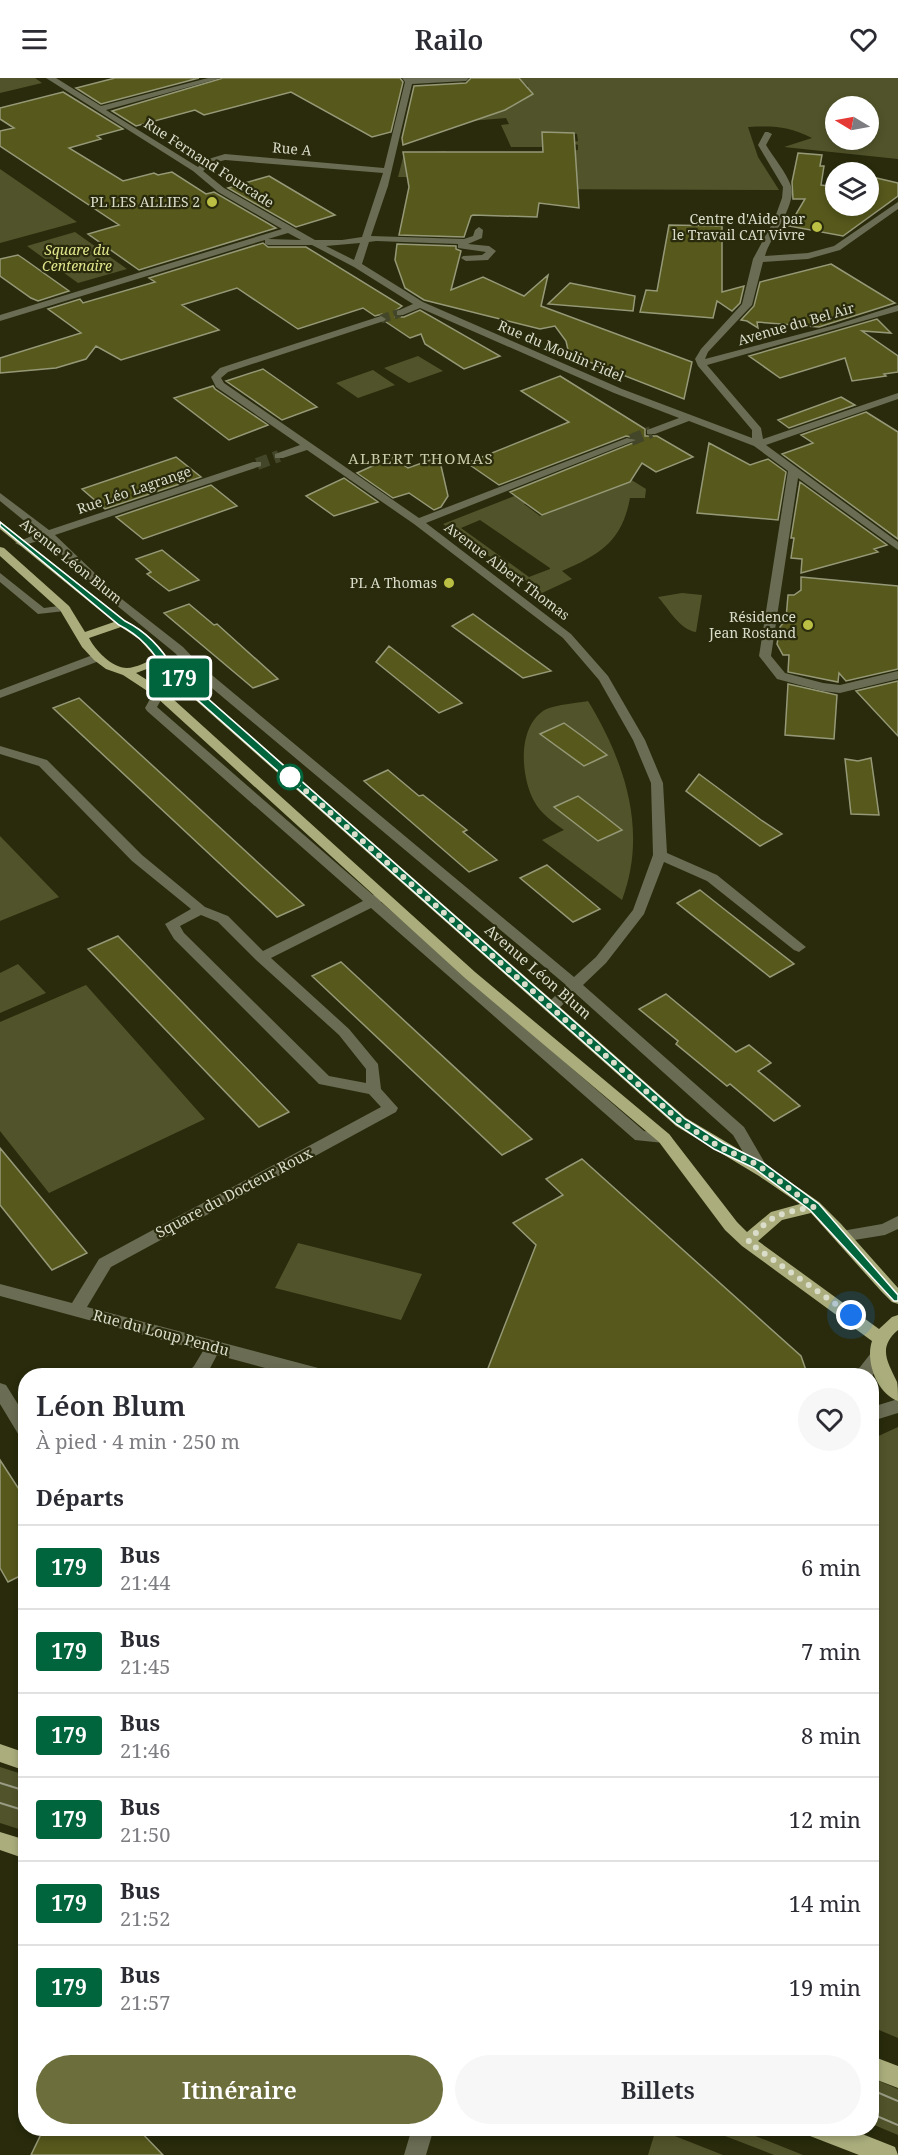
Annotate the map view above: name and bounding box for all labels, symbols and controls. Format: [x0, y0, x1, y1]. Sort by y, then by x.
text: Railo [415, 21, 483, 58]
icon: menu [18, 23, 51, 56]
icon: heart [847, 23, 880, 56]
north arrow [825, 96, 879, 150]
map controls [825, 96, 879, 216]
street label: Rue Fernand Fourcade [141, 113, 278, 212]
street label: Rue A [272, 137, 312, 160]
button: layers [825, 162, 879, 216]
place label: PL LES ALLIES 2 [90, 192, 200, 211]
marker: PL LES ALLIES 2 [205, 195, 219, 209]
place label: Centre d'Aide par le Travail CAT Vivre [672, 209, 805, 244]
marker: Centre d'Aide par le Travail CAT Vivre [810, 220, 824, 234]
park label: Square du Centenaire [42, 240, 112, 275]
street label: Avenue du Bel Air [735, 298, 857, 349]
street label: Rue du Moulin Fidel [495, 315, 628, 386]
district label: ALBERT THOMAS [348, 448, 494, 468]
street label: Rue Léo Lagrange [74, 461, 193, 518]
street label: Avenue Léon Blum [16, 513, 126, 608]
street label: Avenue Albert Thomas [441, 517, 574, 624]
place label: PL A Thomas [350, 573, 437, 592]
marker: PL A Thomas [442, 576, 456, 590]
place label: Résidence Jean Rostand [708, 607, 796, 642]
marker: Résidence Jean Rostand [801, 618, 815, 632]
line badge: 179 [144, 658, 213, 698]
text: 179 [161, 664, 197, 692]
unlabelled marker [277, 764, 303, 790]
street label: Avenue Léon Blum [481, 919, 596, 1023]
street label: Square du Docteur Roux [152, 1142, 315, 1242]
your location [836, 1300, 866, 1330]
street label: Rue du Loup Pendu [91, 1304, 232, 1360]
text: Léon Blum [36, 1386, 186, 1424]
button: heart [798, 1388, 861, 1451]
text: À pied · 4 min · 250 m [36, 1428, 240, 1455]
text: Départs [36, 1482, 124, 1512]
text: Bus [120, 1539, 160, 1569]
text: 6 min [801, 1552, 861, 1582]
text: 179 [51, 1553, 87, 1581]
text: 21:44 [120, 1569, 170, 1596]
text: Bus [120, 1623, 160, 1653]
text: 7 min [801, 1636, 861, 1666]
text: 179 [51, 1637, 87, 1665]
text: 21:45 [120, 1653, 170, 1680]
text: Bus [120, 1707, 160, 1737]
text: 8 min [801, 1720, 861, 1750]
text: 179 [51, 1721, 87, 1749]
text: 21:46 [120, 1737, 170, 1764]
text: Bus [120, 1791, 160, 1821]
text: 12 min [789, 1804, 861, 1834]
text: 179 [51, 1805, 87, 1833]
text: 21:50 [120, 1821, 170, 1848]
text: Bus [120, 1875, 160, 1905]
text: 14 min [789, 1888, 861, 1918]
text: 179 [51, 1889, 87, 1917]
text: 21:52 [120, 1905, 170, 1932]
text: Bus [120, 1959, 160, 1989]
text: 19 min [789, 1972, 861, 2002]
text: 179 [51, 1973, 87, 2001]
text: 21:57 [120, 1989, 170, 2016]
button: Itinéraire [36, 2055, 443, 2124]
button: Billets [455, 2055, 861, 2124]

